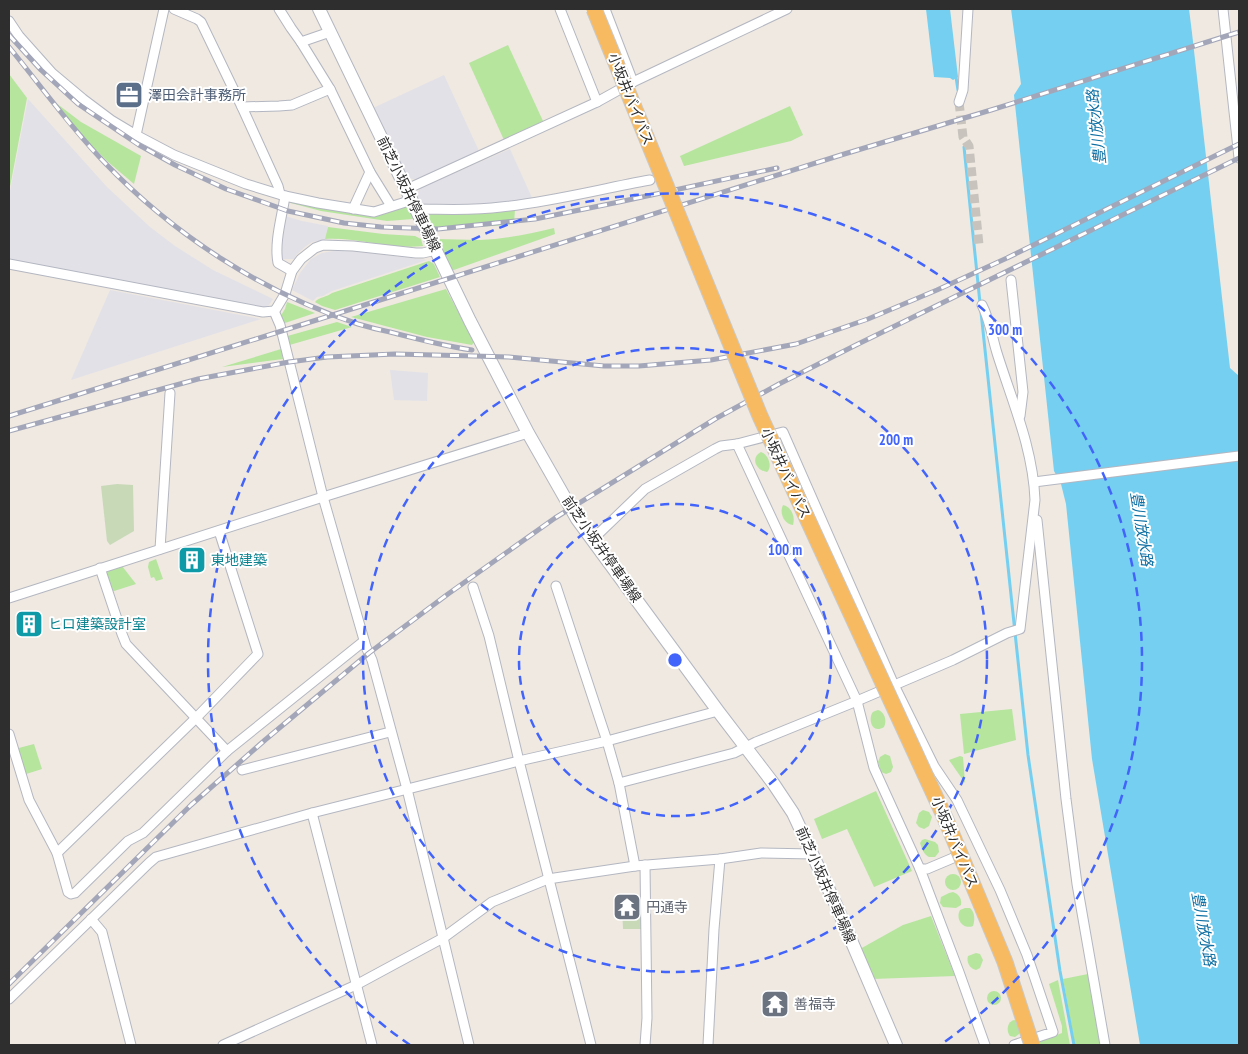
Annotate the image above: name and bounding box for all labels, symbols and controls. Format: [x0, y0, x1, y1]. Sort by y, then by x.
street label: 小坂井バイパス [604, 50, 658, 148]
office icon: 澤田会計事務所 [114, 80, 144, 110]
place label: 澤田会計事務所 [148, 86, 246, 104]
water label: 豊川放水路 [1082, 87, 1109, 165]
street label: 前芝小坂井停車場線 [373, 133, 445, 255]
text: 300 m [988, 320, 1022, 339]
street label: 小坂井バイパス [757, 425, 815, 521]
text: 200 m [879, 430, 913, 449]
water label: 豊川放水路 [1127, 490, 1158, 569]
street label: 前芝小坂井停車場線 [558, 492, 646, 606]
text: 100 m [768, 540, 802, 559]
building icon: 東地建築 [177, 545, 207, 575]
place label: 東地建築 [211, 551, 267, 569]
building icon: ヒロ建築設計室 [14, 609, 44, 639]
place label: ヒロ建築設計室 [48, 615, 146, 633]
centre of rings [666, 651, 684, 669]
street label: 小坂井バイパス [928, 794, 982, 890]
street label: 前芝小坂井停車場線 [792, 824, 860, 946]
water label: 豊川放水路 [1188, 890, 1220, 970]
temple icon: 円通寺 [612, 892, 642, 922]
place label: 円通寺 [646, 898, 688, 916]
temple icon: 善福寺 [760, 989, 790, 1019]
place label: 善福寺 [794, 995, 836, 1013]

